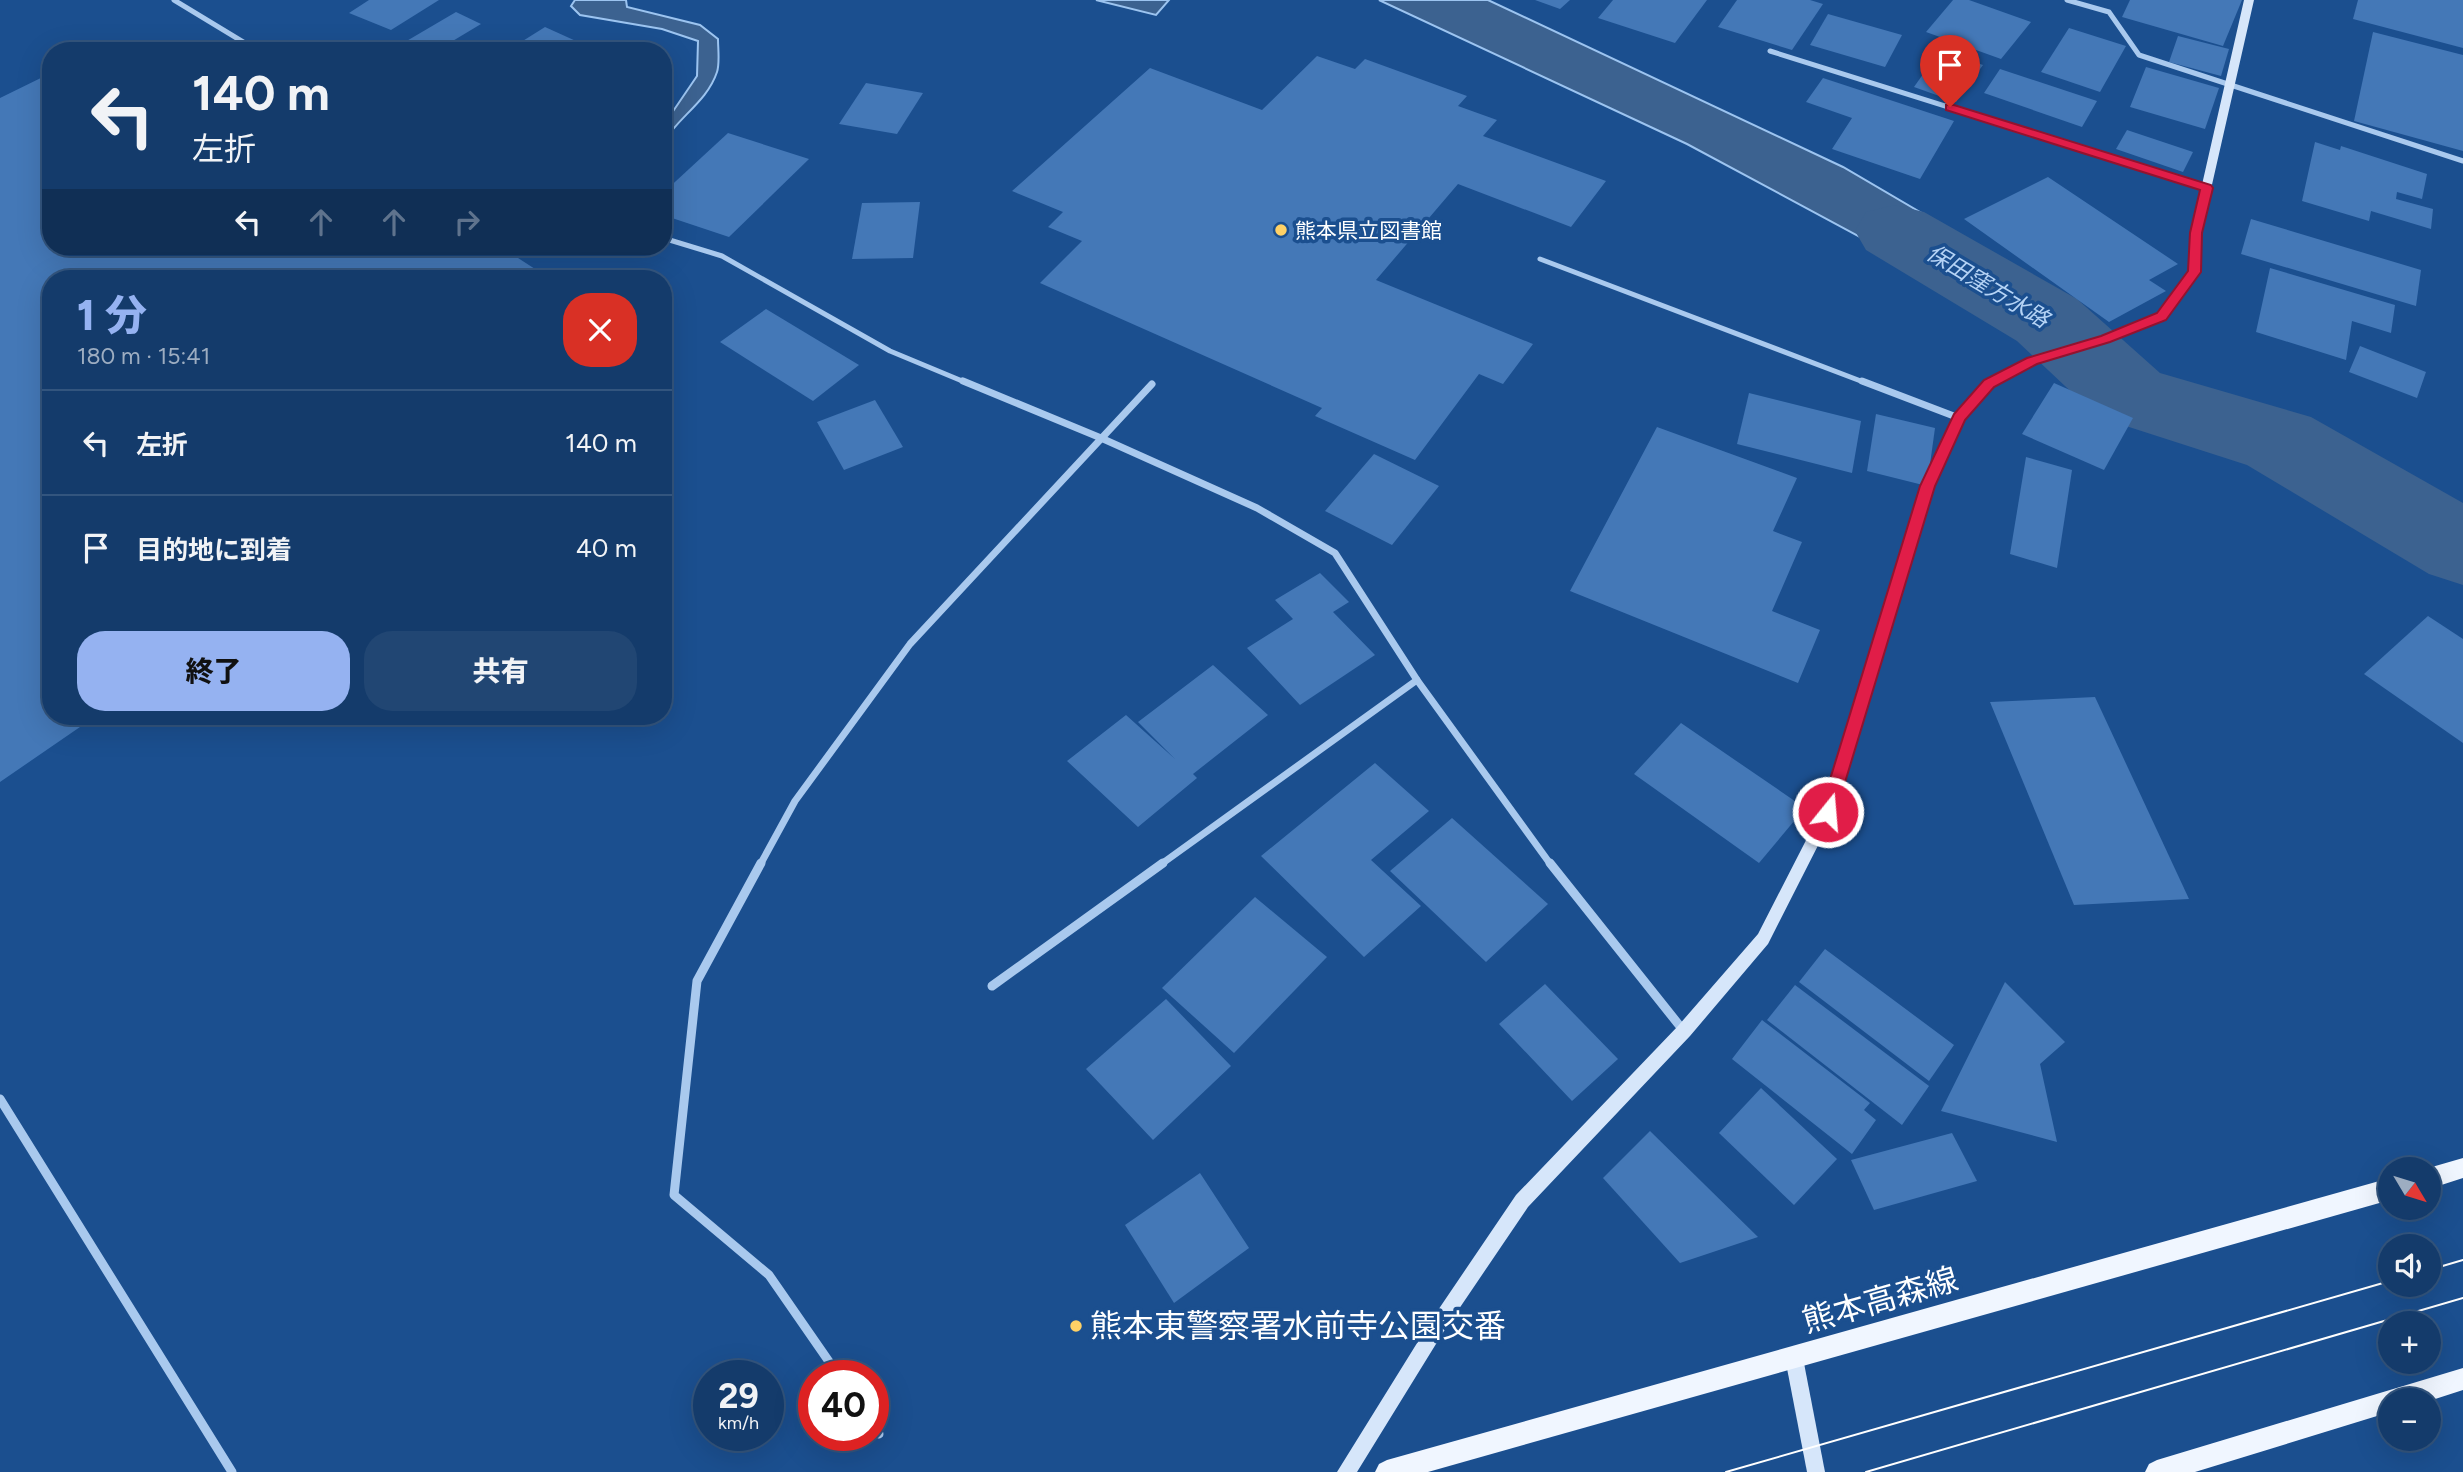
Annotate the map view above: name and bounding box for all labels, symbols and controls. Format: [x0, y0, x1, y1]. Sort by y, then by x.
pin [1920, 35, 1980, 107]
icon: arrive [1931, 46, 1969, 84]
text: 140 m [192, 63, 330, 122]
icon: left [77, 70, 168, 161]
text: 左折 [192, 130, 256, 168]
icon: left [229, 203, 267, 241]
icon: ahead [302, 203, 340, 241]
icon: ahead [375, 203, 413, 241]
icon: right [448, 203, 486, 241]
place label: 熊本県立図書館 [1295, 218, 1442, 243]
marker: 熊本県立図書館 [1273, 222, 1289, 238]
water label: 保田窪方水路 [1922, 238, 2056, 335]
text: 1 分 [77, 290, 147, 341]
button: close [563, 293, 637, 367]
text: 180 m · 15:41 [77, 342, 210, 370]
icon: left [77, 424, 115, 462]
text: 140 m [565, 427, 637, 459]
text: 左折 [136, 429, 188, 461]
icon: arrive [77, 529, 115, 567]
text: 40 m [576, 532, 637, 564]
text: 目的地に到着 [136, 534, 292, 566]
button: 終了 [77, 631, 350, 711]
button: 共有 [364, 631, 637, 711]
position arrow [1791, 775, 1865, 849]
north arrow [2378, 1157, 2441, 1220]
map controls [2378, 1157, 2441, 1451]
button: sound [2378, 1234, 2441, 1297]
street label: 熊本高森線 [1798, 1260, 1962, 1340]
place label: 熊本東警察署水前寺公園交番 [1090, 1307, 1506, 1345]
button: + [2378, 1311, 2441, 1374]
marker: 熊本東警察署水前寺公園交番 [1068, 1318, 1084, 1334]
speed limit sign: 40 [798, 1360, 889, 1451]
text: 29 [718, 1375, 759, 1417]
button: − [2378, 1388, 2441, 1451]
text: km/h [718, 1412, 759, 1434]

